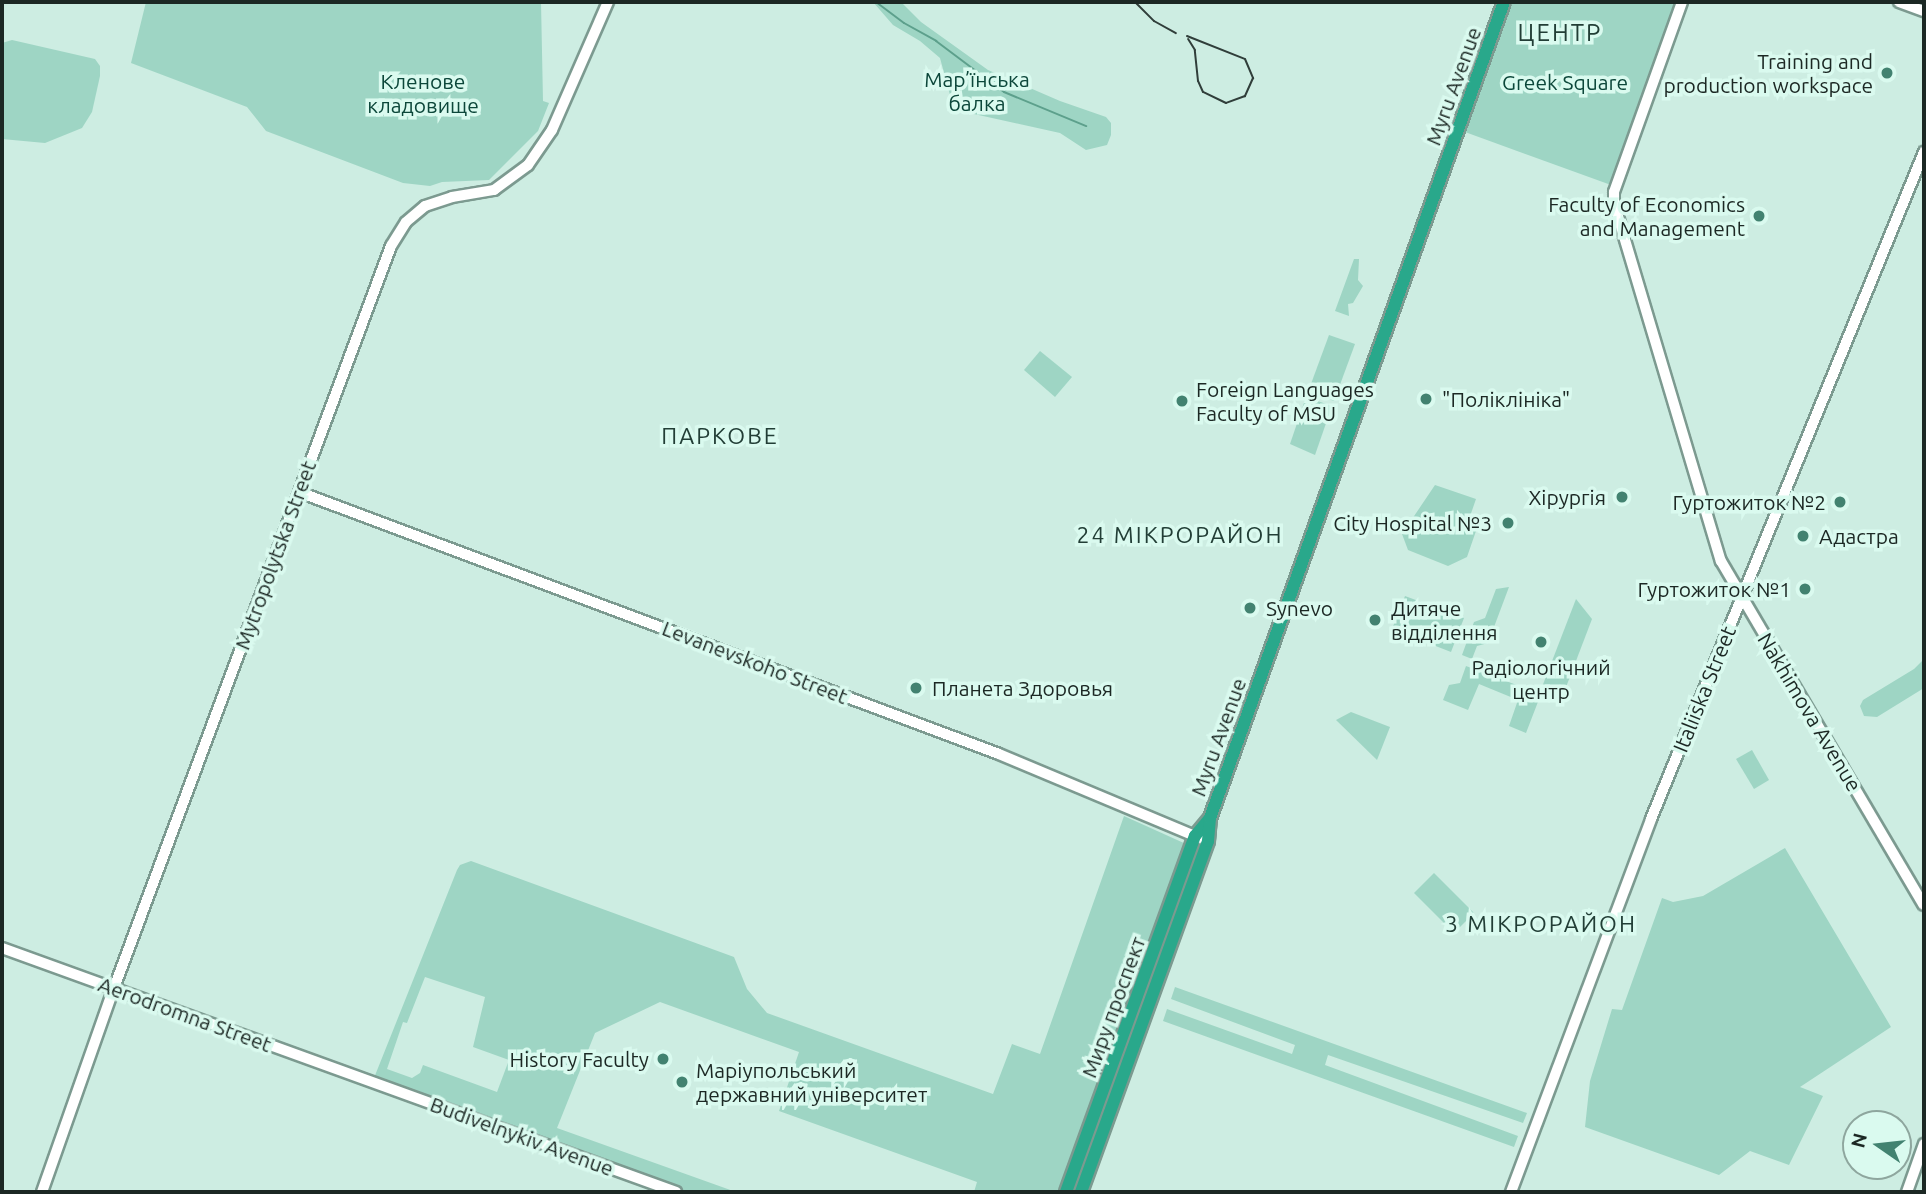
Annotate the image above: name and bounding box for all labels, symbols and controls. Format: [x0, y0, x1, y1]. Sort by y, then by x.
district label: ЦЕНТР [1518, 19, 1602, 47]
street label: Myru Avenue [1420, 23, 1486, 149]
place label: Training and production workspace [1663, 48, 1873, 98]
marker: Training and production workspace [1879, 65, 1895, 81]
park label: Мар’їнська балка [924, 66, 1030, 116]
park label: Кленове кладовище [367, 68, 479, 118]
park label: Greek Square [1502, 69, 1628, 95]
place label: Faculty of Economics and Management [1548, 191, 1745, 241]
marker: Faculty of Economics and Management [1751, 208, 1767, 224]
place label: Foreign Languages Faculty of MSU [1196, 376, 1374, 426]
place label: "Поліклініка" [1442, 386, 1570, 412]
marker: "Поліклініка" [1416, 389, 1436, 409]
marker: Foreign Languages Faculty of MSU [1174, 393, 1190, 409]
district label: ПАРКОВЕ [662, 422, 778, 450]
street label: Mytropolytska Street [229, 457, 321, 653]
place label: Хірургія [1528, 484, 1606, 510]
marker: Хірургія [1612, 487, 1632, 507]
place label: Гуртожиток №2 [1673, 489, 1826, 515]
marker: Гуртожиток №2 [1832, 494, 1848, 510]
place label: City Hospital №3 [1333, 510, 1492, 536]
marker: City Hospital №3 [1498, 513, 1518, 533]
district label: 24 МІКРОРАЙОН [1078, 521, 1282, 549]
place label: Адастра [1819, 523, 1899, 549]
marker: Адастра [1793, 526, 1813, 546]
place label: Гуртожиток №1 [1638, 576, 1791, 602]
marker: Гуртожиток №1 [1797, 581, 1813, 597]
place label: Synevo [1266, 595, 1333, 621]
place label: Дитяче відділення [1391, 595, 1498, 645]
marker: Synevo [1240, 598, 1260, 618]
marker: Дитяче відділення [1365, 610, 1385, 630]
street label: Levanevskoho Street [659, 615, 851, 709]
street label: Italiiska Street [1667, 622, 1741, 756]
street label: Nakhimova Avenue [1753, 628, 1867, 796]
marker: Радіологічний центр [1531, 632, 1551, 652]
place label: Радіологічний центр [1471, 654, 1611, 704]
street label: Myru Avenue [1185, 674, 1251, 800]
place label: Планета Здоровья [932, 675, 1113, 701]
marker: Планета Здоровья [906, 678, 926, 698]
district label: 3 МІКРОРАЙОН [1447, 910, 1635, 938]
street label: Миру проспект [1076, 933, 1150, 1081]
street label: Aerodromna Street [95, 971, 275, 1057]
place label: History Faculty [510, 1046, 649, 1072]
marker: History Faculty [655, 1051, 671, 1067]
place label: Маріупольський державний університет [696, 1057, 927, 1107]
marker: Маріупольський державний університет [674, 1074, 690, 1090]
street label: Budivelnykiv Avenue [427, 1091, 617, 1181]
north arrow [1842, 1110, 1912, 1180]
text: N [1846, 1131, 1871, 1150]

